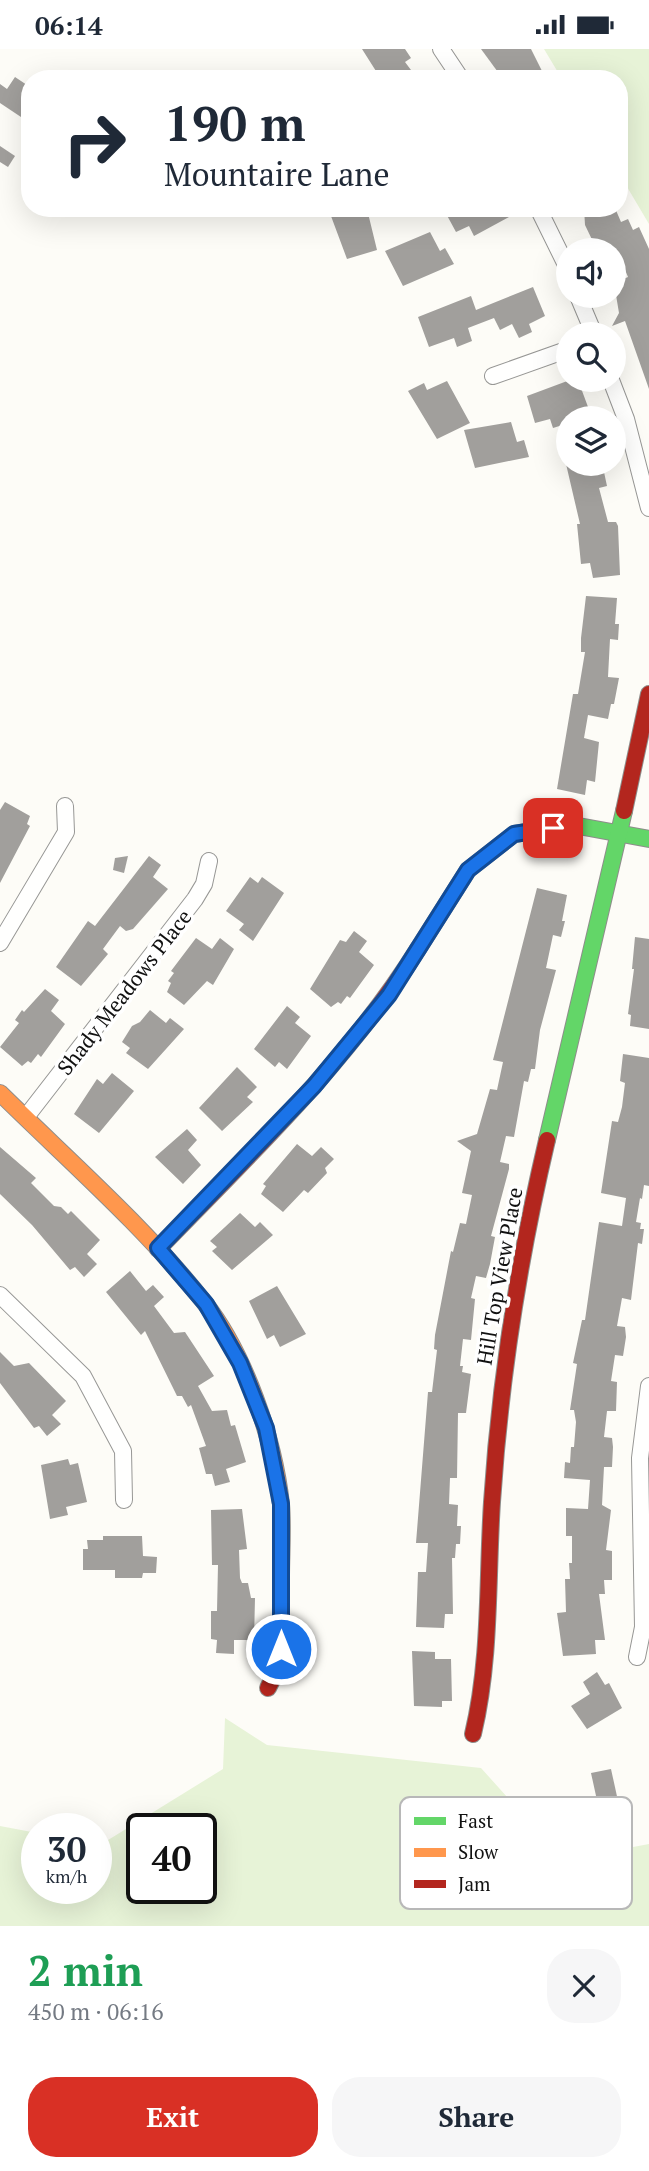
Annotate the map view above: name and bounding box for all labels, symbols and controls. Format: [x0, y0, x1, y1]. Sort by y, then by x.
text: 06:14 [35, 8, 103, 42]
text: 190 m [164, 90, 306, 155]
icon: right [49, 98, 140, 189]
text: Mountaire Lane [164, 153, 389, 195]
map controls [556, 238, 626, 476]
button: sound [556, 238, 626, 308]
button: search [556, 322, 626, 392]
button: layers [556, 406, 626, 476]
pin [523, 798, 583, 858]
icon: arrive [534, 809, 572, 847]
street label: Shady Meadows Place [51, 903, 197, 1081]
street label: Hill Top View Place [470, 1185, 528, 1367]
position arrow [244, 1612, 318, 1686]
legend [400, 1797, 632, 1909]
text: Fast [458, 1808, 493, 1833]
speed limit sign: 40 [126, 1813, 217, 1904]
text: 30 [47, 1826, 86, 1872]
text: Slow [458, 1839, 499, 1864]
text: km/h [46, 1864, 87, 1888]
text: Jam [458, 1871, 491, 1896]
text: 2 min [28, 1942, 143, 1998]
button: close [547, 1949, 621, 2023]
text: 450 m · 06:16 [28, 1996, 163, 2027]
button: Exit [28, 2077, 318, 2157]
button: Share [332, 2077, 621, 2157]

